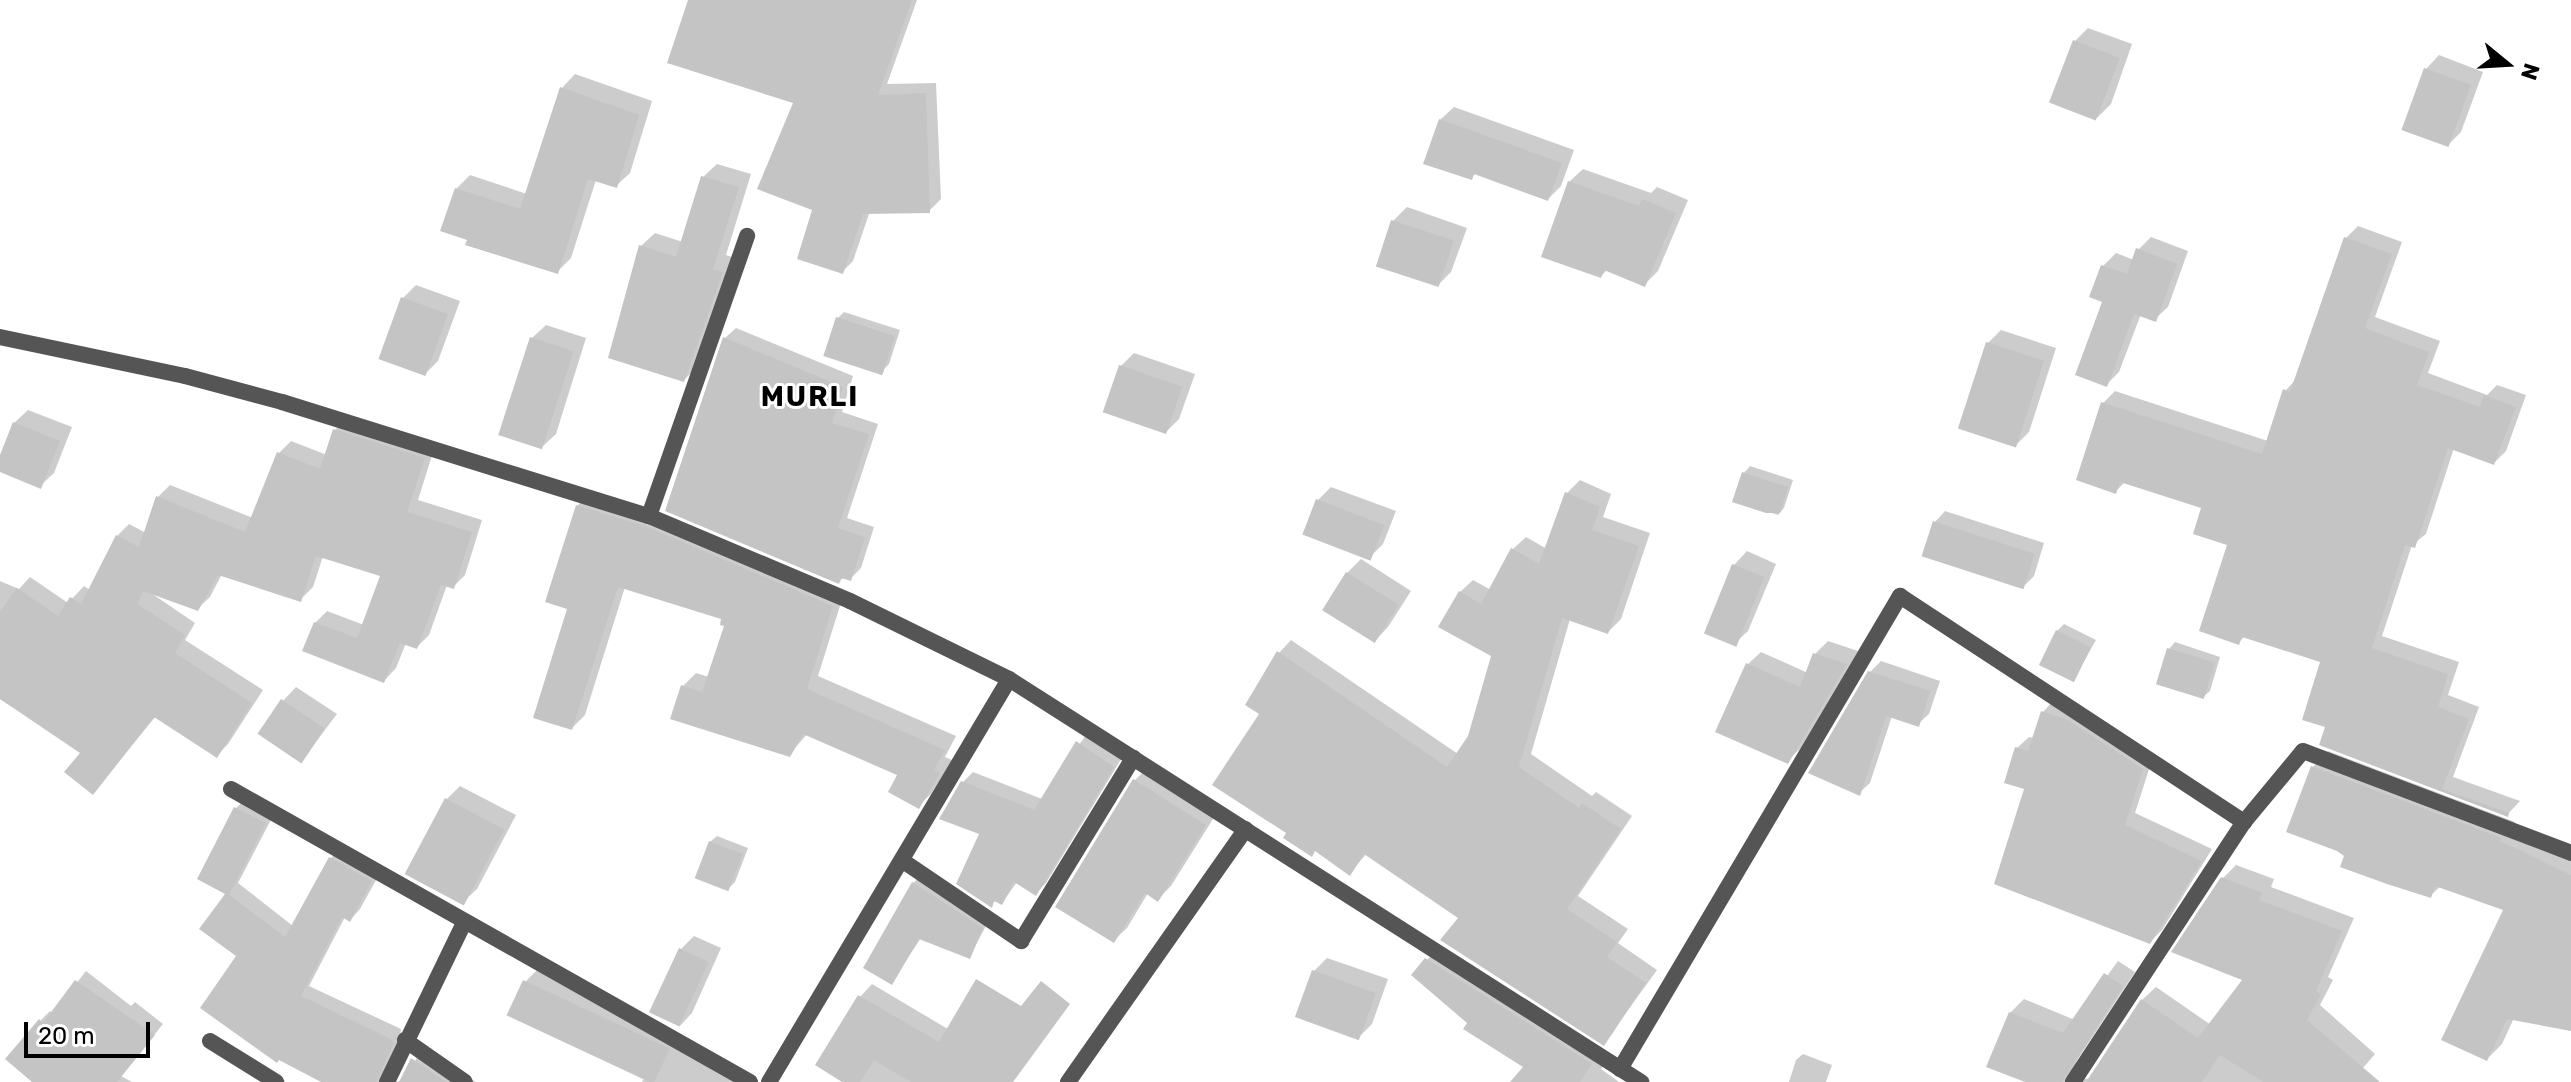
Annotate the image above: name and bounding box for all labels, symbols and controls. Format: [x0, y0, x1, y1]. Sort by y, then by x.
north arrow [2467, 24, 2547, 104]
text: N [2515, 60, 2546, 83]
district label: MURLI [761, 380, 859, 414]
scale bar [28, 1006, 154, 1056]
text: 20 m [38, 1022, 95, 1050]

